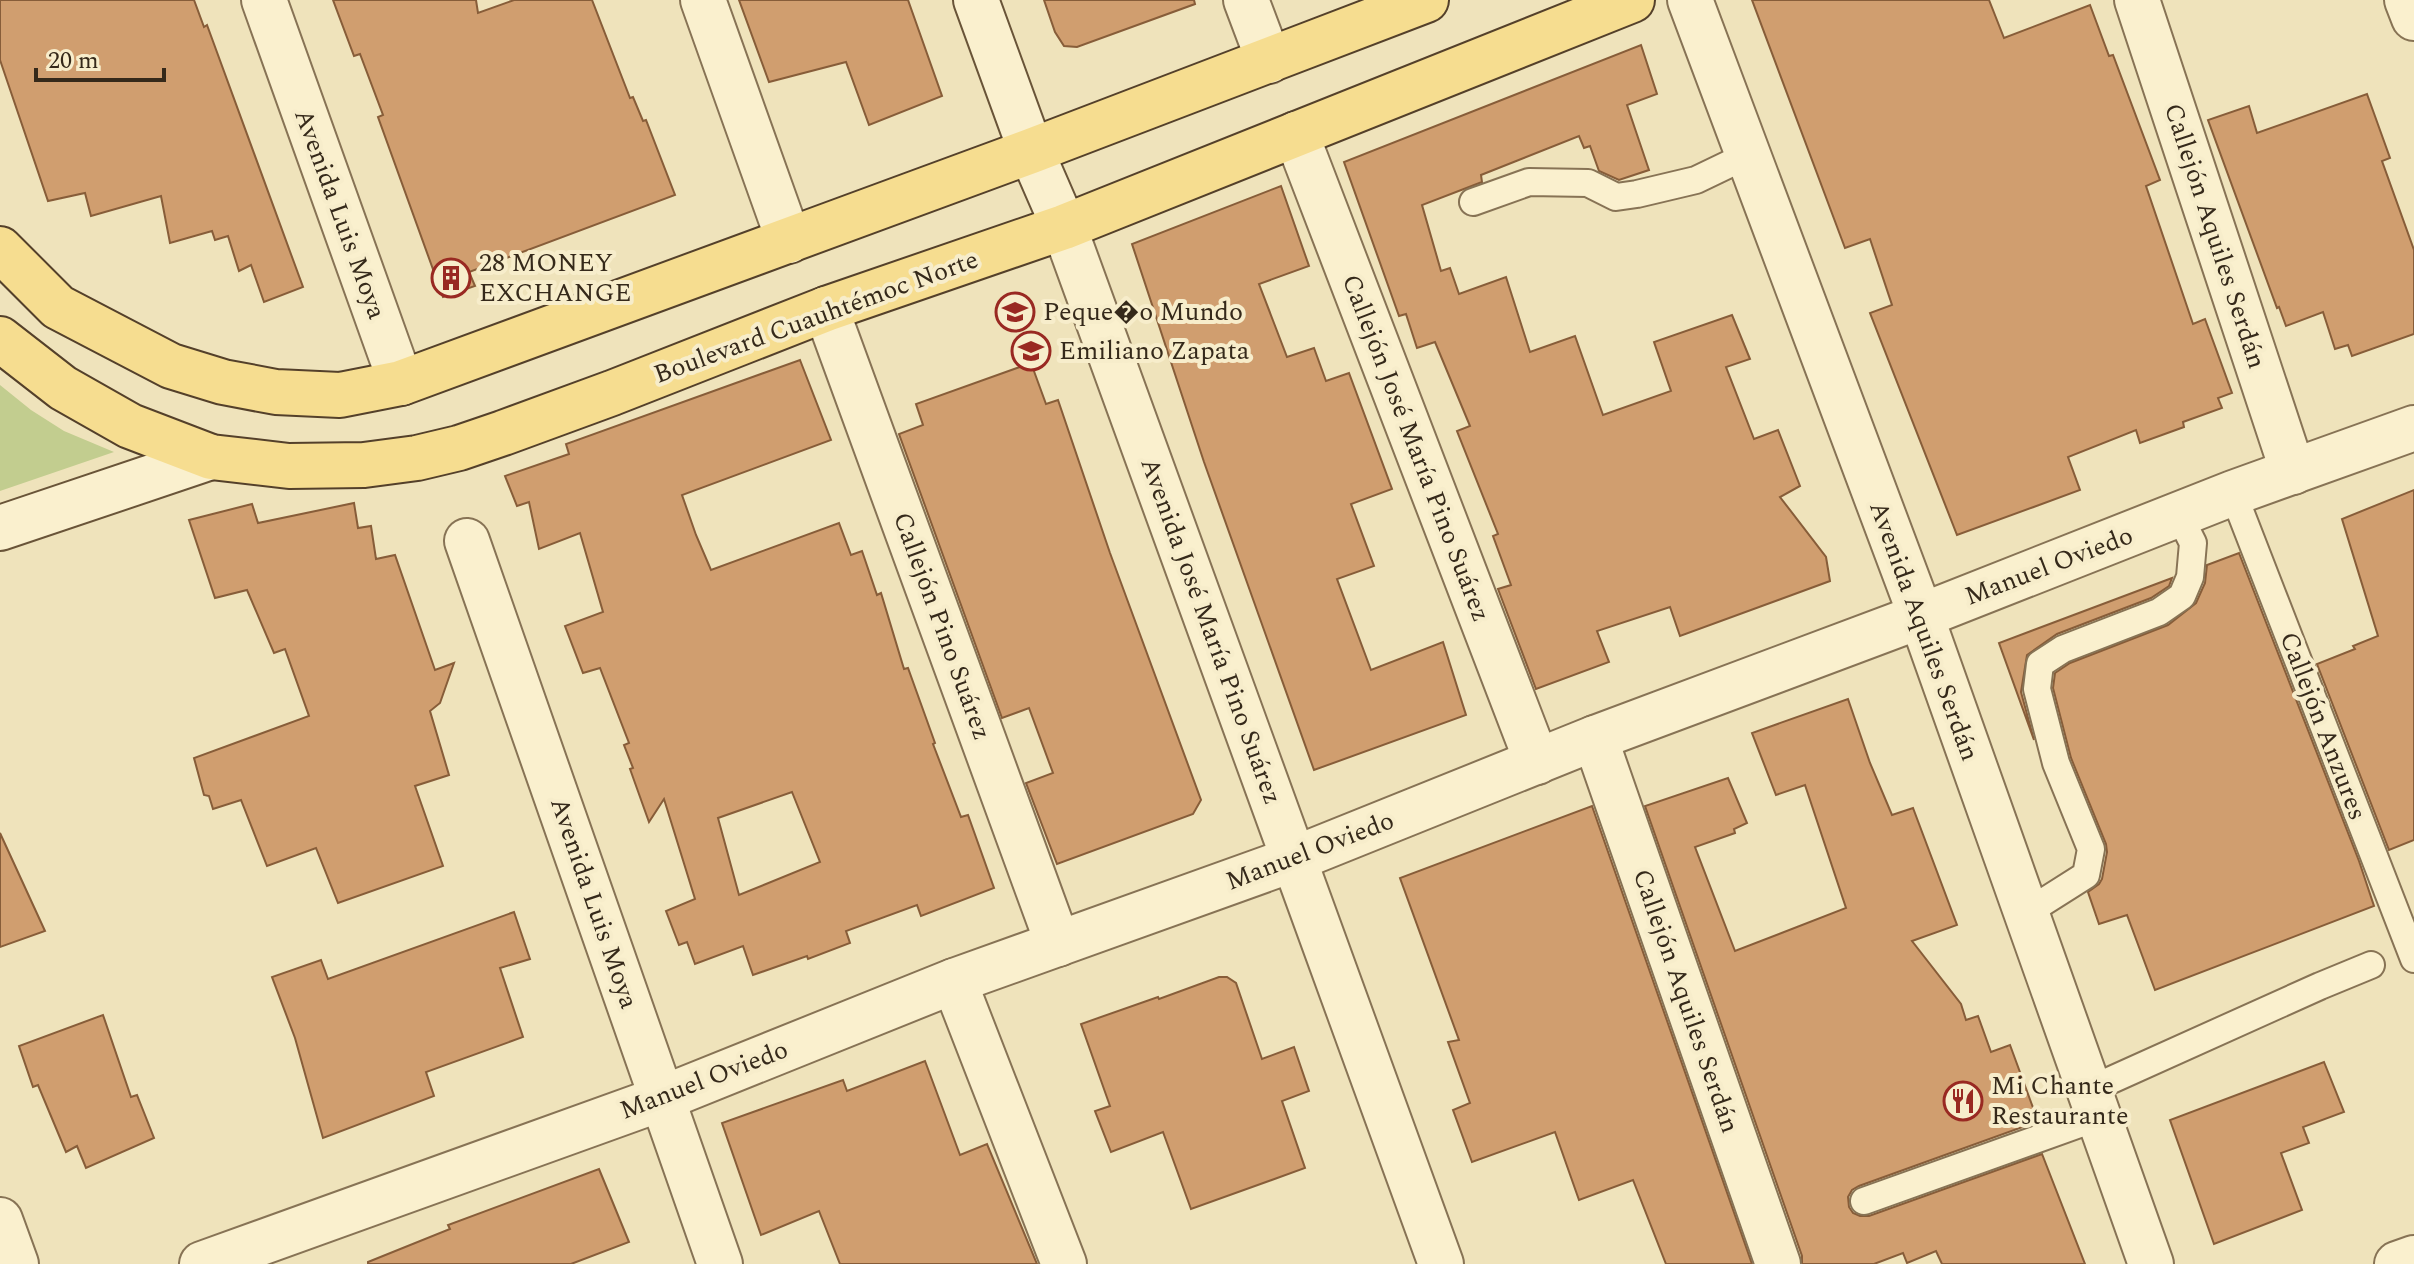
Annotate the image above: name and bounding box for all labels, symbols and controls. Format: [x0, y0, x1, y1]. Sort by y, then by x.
scale bar [36, 32, 164, 82]
text: 20 m [48, 43, 99, 79]
street label: Callejón Aquiles Serdán [2153, 98, 2277, 374]
street label: Avenida Luis Moya [283, 103, 397, 325]
street label: Boulevard Cuauhtémoc Norte [648, 240, 984, 394]
place label: 28 MONEY EXCHANGE [479, 243, 632, 313]
building icon: 28 MONEY EXCHANGE [430, 257, 472, 299]
street label: Callejón José María Pino Suárez [1331, 268, 1501, 628]
school or university icon: Peque�o Mundo [994, 291, 1036, 333]
place label: Peque�o Mundo [1043, 292, 1243, 332]
school or university icon: Emiliano Zapata [1010, 330, 1052, 372]
place label: Emiliano Zapata [1059, 331, 1250, 371]
street label: Avenida José María Pino Suárez [1130, 452, 1292, 810]
street label: Avenida Aquiles Serdán [1858, 495, 1990, 767]
street label: Callejón Pino Suárez [882, 506, 1002, 746]
street label: Manuel Oviedo [1959, 516, 2139, 616]
street label: Callejón Anzures [2269, 626, 2377, 826]
street label: Avenida Luis Moya [539, 792, 649, 1014]
street label: Manuel Oviedo [1220, 801, 1400, 901]
street label: Callejón Aquiles Serdán [1622, 864, 1750, 1138]
street label: Manuel Oviedo [614, 1030, 794, 1130]
place label: Mi Chante Restaurante [1991, 1066, 2128, 1136]
restaurant icon: Mi Chante Restaurante [1942, 1080, 1984, 1122]

